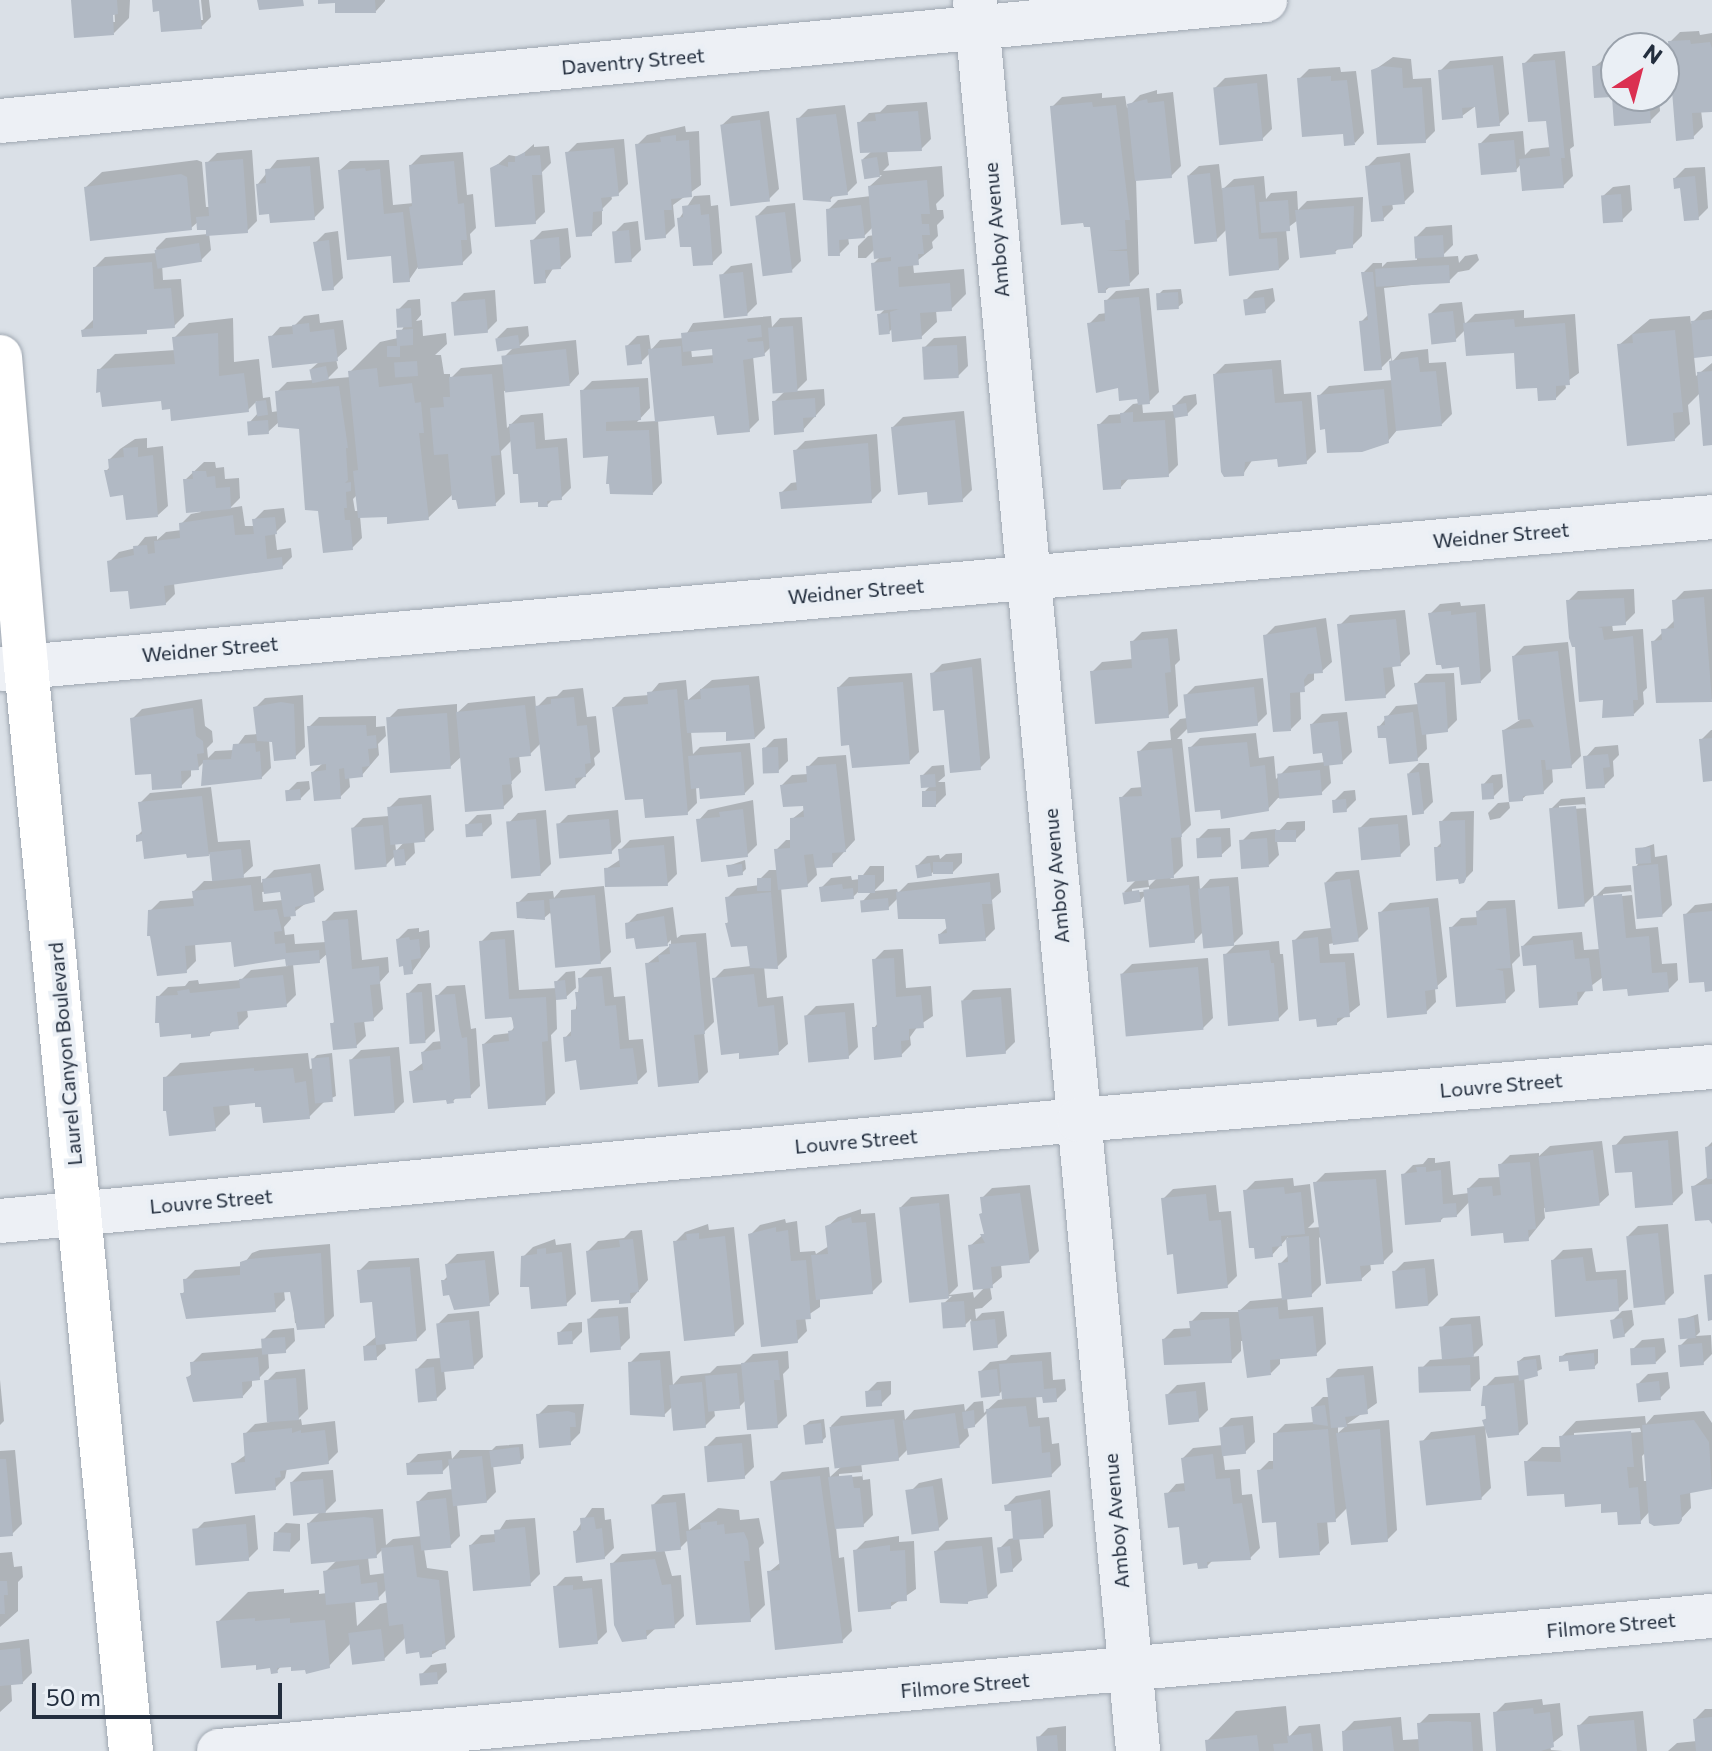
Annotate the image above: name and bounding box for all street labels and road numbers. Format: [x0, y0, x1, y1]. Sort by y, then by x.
street label: Daventry Street [560, 43, 706, 79]
street label: Amboy Avenue [978, 161, 1014, 299]
street label: Weidner Street [1432, 517, 1570, 553]
street label: Weidner Street [787, 573, 925, 609]
street label: Weidner Street [141, 631, 279, 667]
street label: Amboy Avenue [1038, 807, 1074, 945]
street label: Laurel Canyon Boulevard [43, 941, 87, 1167]
street label: Louvre Street [1438, 1068, 1564, 1102]
street label: Louvre Street [793, 1124, 919, 1158]
street label: Louvre Street [148, 1184, 274, 1218]
street label: Amboy Avenue [1098, 1452, 1134, 1590]
street label: Filmore Street [1545, 1607, 1677, 1643]
street label: Filmore Street [899, 1667, 1031, 1703]

